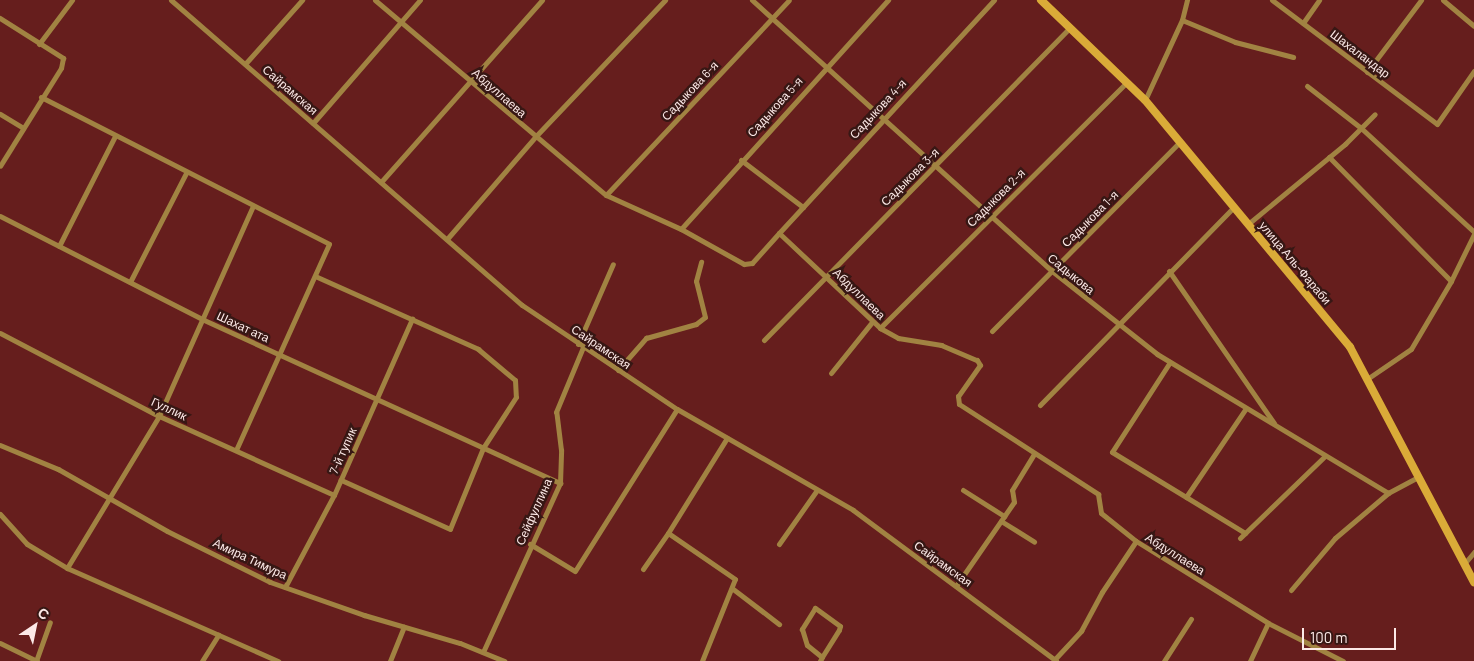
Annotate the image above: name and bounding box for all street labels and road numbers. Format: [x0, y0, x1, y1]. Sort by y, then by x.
street label: Шахаландар [1327, 27, 1393, 81]
street label: Садыкова 6-я [659, 58, 721, 124]
street label: Сайрамская [259, 62, 321, 118]
street label: Абдуллаева [469, 65, 529, 121]
street label: Садыкова 5-я [744, 74, 806, 140]
street label: Садыкова 4-я [847, 76, 909, 142]
street label: Садыкова 3-я [878, 145, 942, 209]
street label: Садыкова 2-я [964, 166, 1028, 230]
street label: Садыкова 1-я [1059, 188, 1121, 250]
street label: улица Аль-Фараби [1256, 219, 1334, 307]
street label: Садыкова [1045, 251, 1097, 297]
street label: Абдуллаева [830, 265, 888, 323]
street label: Шахат ата [214, 309, 272, 345]
street label: Сайрамская [569, 322, 633, 372]
street label: Гуллик [149, 395, 189, 423]
street label: 7-й тупик [326, 425, 360, 477]
street label: Сейфуллина [513, 476, 555, 548]
street label: Абдуллаева [1143, 530, 1207, 578]
street label: Амира Тимура [211, 536, 289, 582]
street label: Сайрамская [911, 538, 975, 590]

